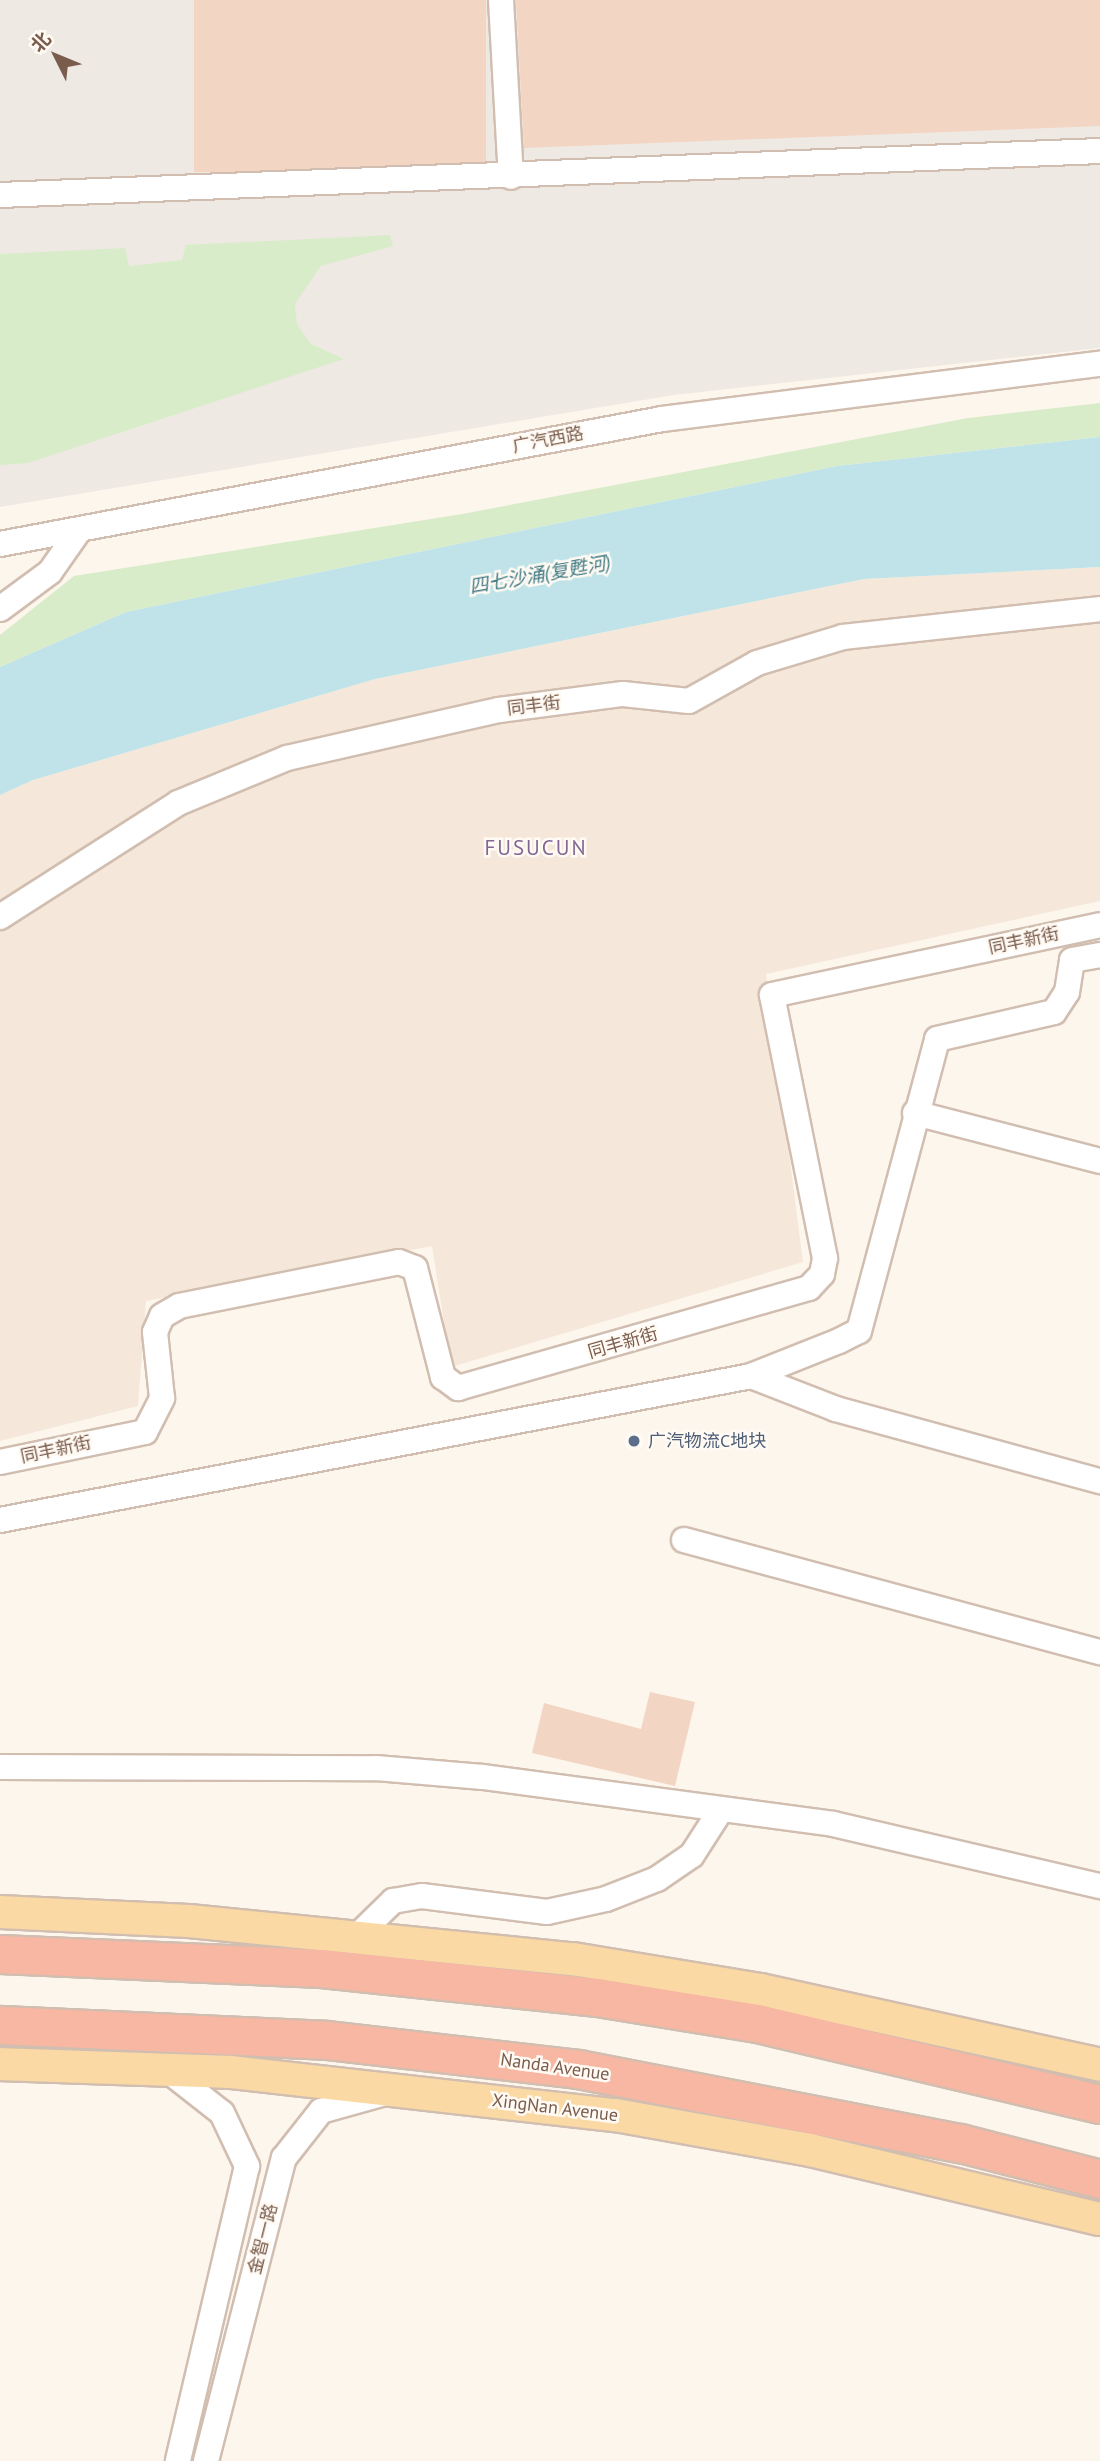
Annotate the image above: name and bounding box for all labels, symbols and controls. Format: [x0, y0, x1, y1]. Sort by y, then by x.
north arrow [21, 21, 91, 91]
text: 北 [25, 27, 56, 57]
street label: 广汽西路 [511, 423, 585, 457]
water label: 四七沙涌(复甦河) [468, 551, 612, 599]
street label: 同丰街 [506, 692, 562, 720]
district label: FUSUCUN [485, 835, 587, 861]
street label: 同丰新街 [987, 923, 1061, 959]
street label: 同丰新街 [585, 1323, 661, 1363]
place label: 广汽物流C地块 [648, 1430, 766, 1452]
street label: 同丰新街 [19, 1432, 93, 1468]
marker: 广汽物流C地块 [626, 1433, 642, 1449]
street label: Nanda Avenue [499, 2049, 611, 2085]
street label: XingNan Avenue [490, 2090, 620, 2126]
street label: 金智一路 [244, 2201, 282, 2277]

